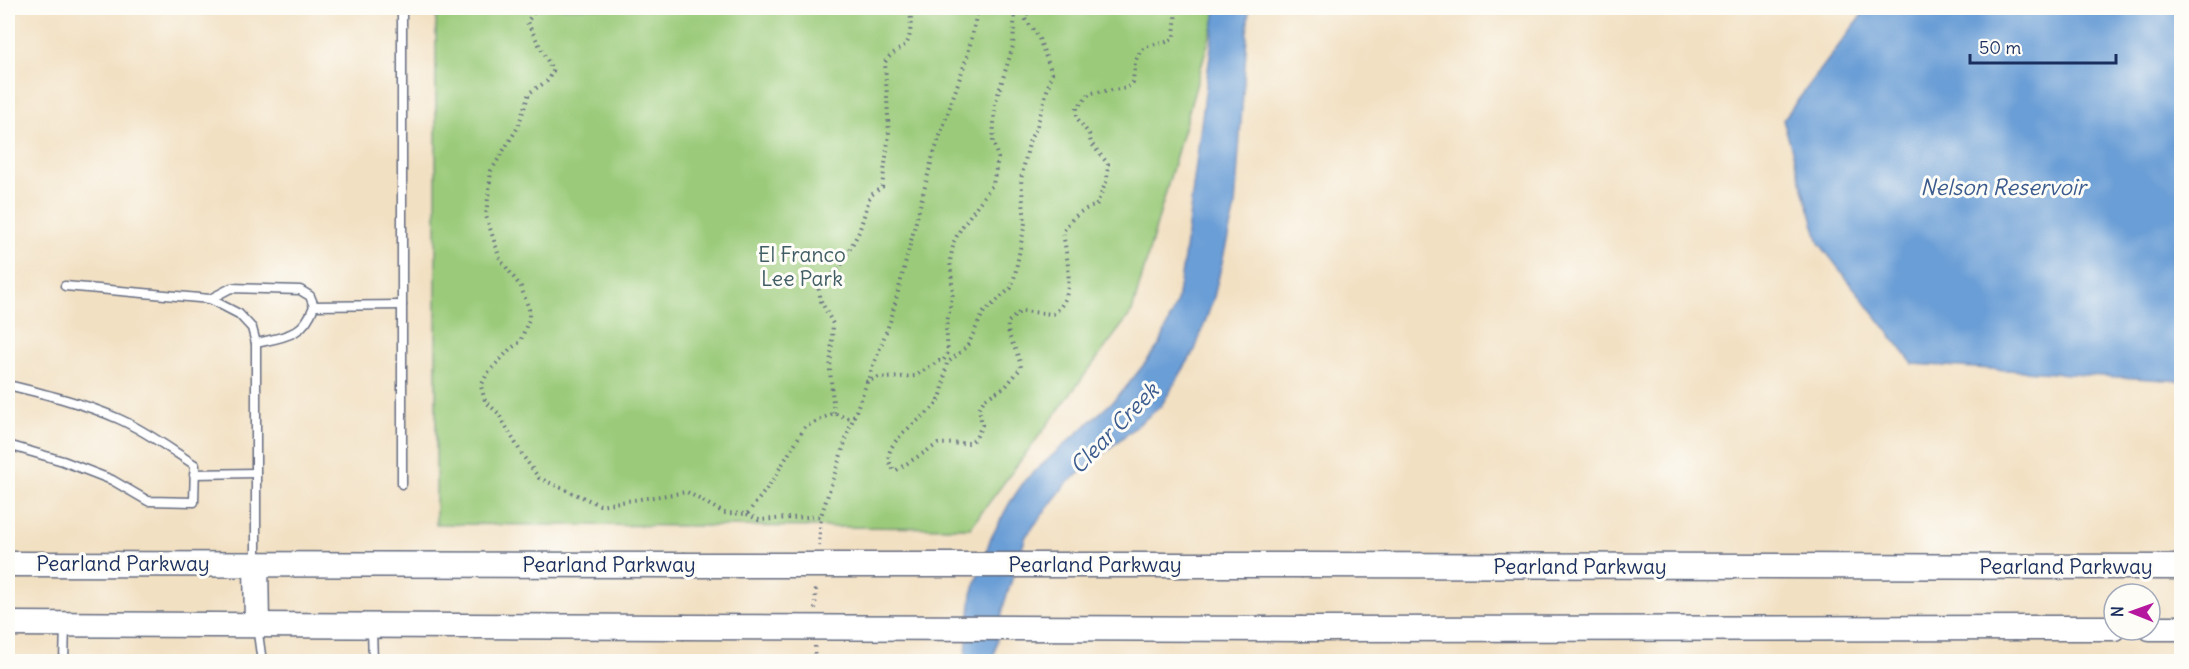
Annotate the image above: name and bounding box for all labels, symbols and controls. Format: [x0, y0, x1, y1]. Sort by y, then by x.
scale bar [1970, 27, 2116, 65]
text: 50 m [1979, 36, 2021, 59]
water label: Nelson Reservoir [1920, 173, 2089, 201]
park label: El Franco Lee Park [758, 241, 846, 292]
water label: Clear Creek [1064, 375, 1165, 479]
street label: Pearland Parkway [36, 550, 210, 577]
street label: Pearland Parkway [522, 551, 696, 578]
street label: Pearland Parkway [1008, 551, 1182, 578]
street label: Pearland Parkway [1493, 553, 1667, 580]
street label: Pearland Parkway [1979, 553, 2153, 580]
north arrow [2102, 582, 2162, 642]
text: N [2107, 606, 2127, 617]

